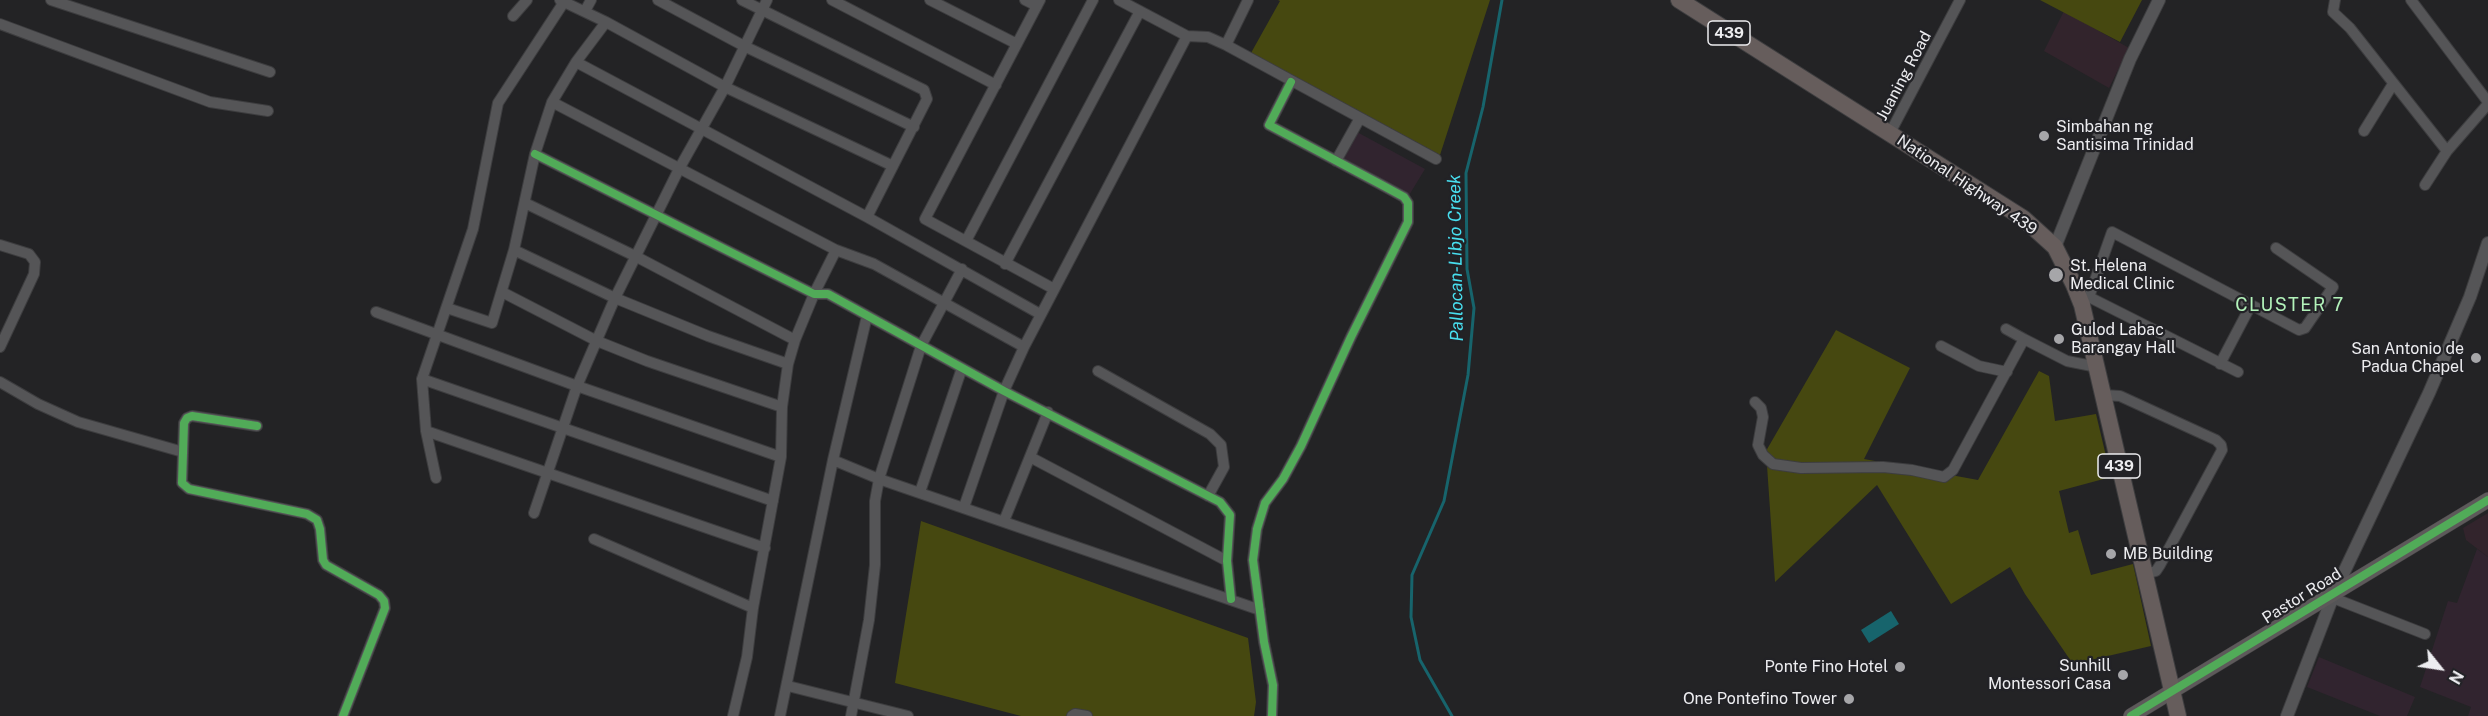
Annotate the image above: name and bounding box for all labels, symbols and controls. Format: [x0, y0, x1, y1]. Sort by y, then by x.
road number: 439 [1708, 21, 1750, 45]
street label: Juaning Road [1872, 28, 1936, 124]
place label: Simbahan ng Santisima Trinidad [2056, 117, 2194, 155]
marker: Simbahan ng Santisima Trinidad [2037, 129, 2051, 143]
street label: National Highway 439 [1893, 131, 2041, 239]
water label: Pallocan-Libjo Creek [1444, 174, 1468, 342]
place label: St. Helena Medical Clinic [2070, 256, 2175, 294]
marker: St. Helena Medical Clinic [2047, 266, 2065, 284]
district label: CLUSTER 7 [2235, 294, 2345, 316]
place label: Gulod Labac Barangay Hall [2071, 320, 2176, 358]
marker: Gulod Labac Barangay Hall [2052, 332, 2066, 346]
place label: San Antonio de Padua Chapel [2351, 339, 2464, 377]
marker: San Antonio de Padua Chapel [2469, 351, 2483, 365]
road number: 439 [2098, 454, 2140, 478]
place label: MB Building [2123, 544, 2213, 564]
marker: MB Building [2104, 547, 2118, 561]
street label: Pastor Road [2259, 564, 2345, 628]
north arrow [2410, 638, 2470, 698]
place label: Sunhill Montessori Casa [1988, 656, 2111, 694]
place label: Ponte Fino Hotel [1765, 657, 1888, 677]
marker: Ponte Fino Hotel [1893, 660, 1907, 674]
text: N [2445, 667, 2467, 687]
marker: Sunhill Montessori Casa [2116, 668, 2130, 682]
place label: One Pontefino Tower [1683, 689, 1837, 709]
marker: One Pontefino Tower [1842, 692, 1856, 706]

